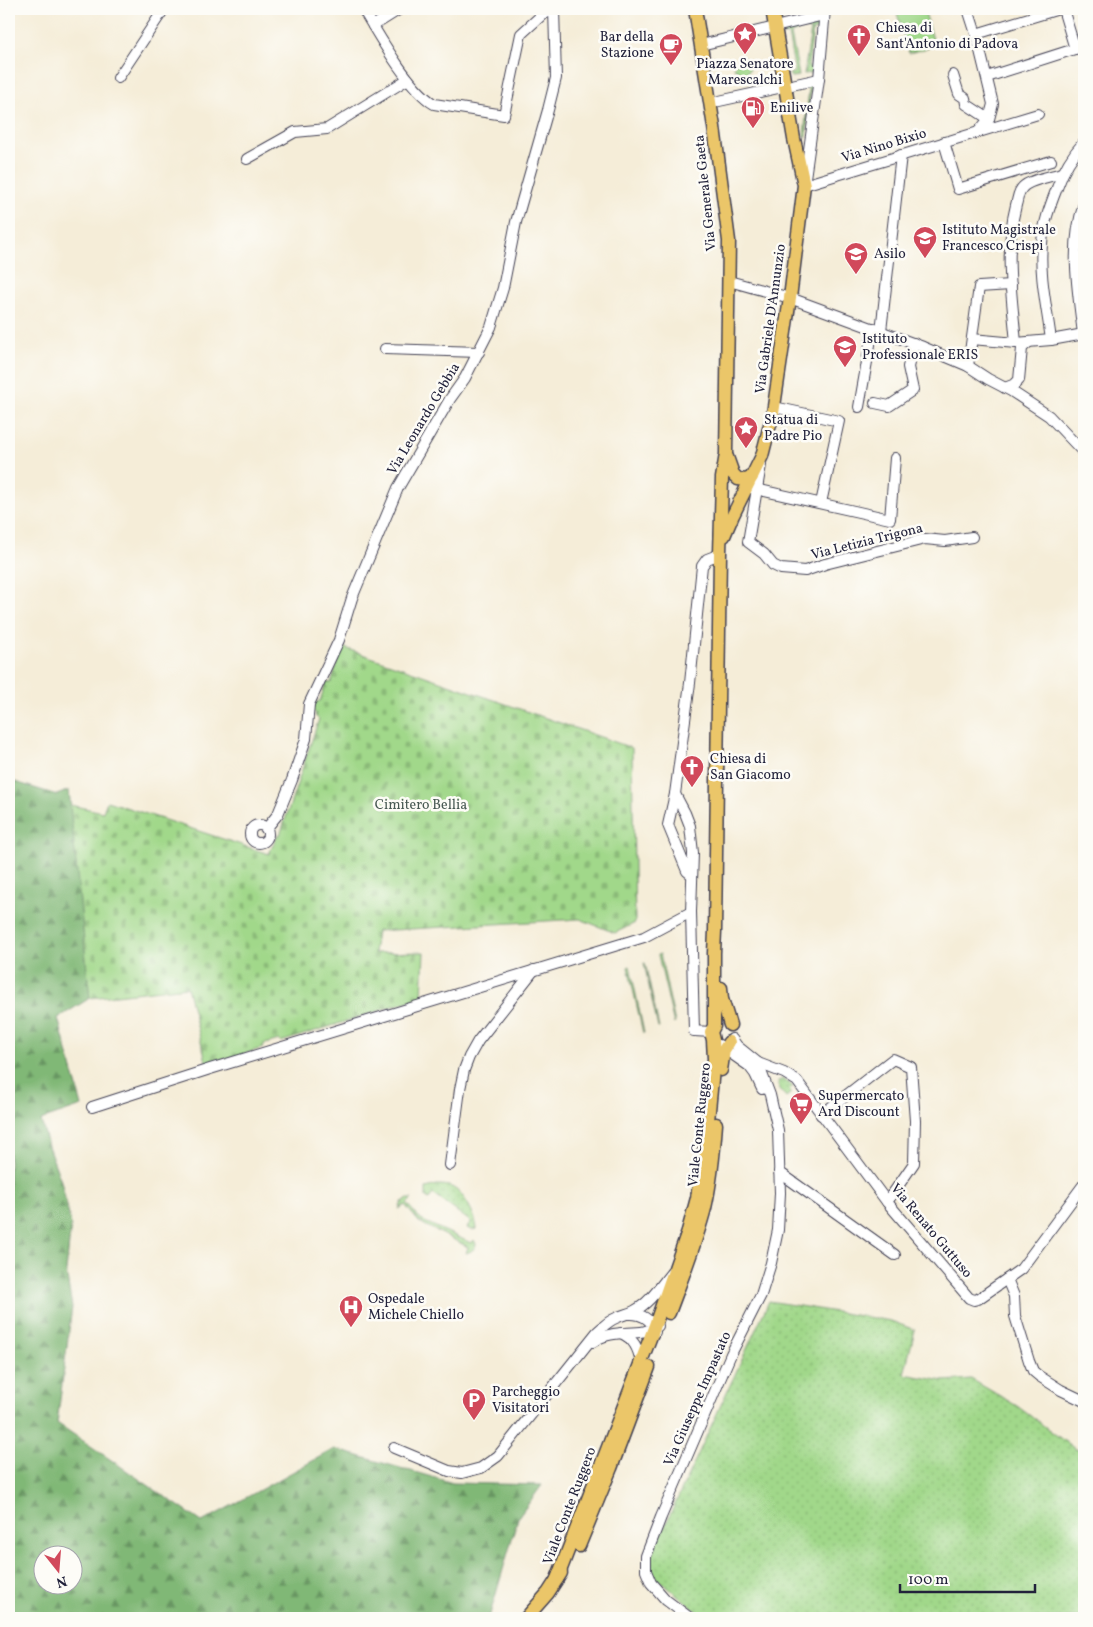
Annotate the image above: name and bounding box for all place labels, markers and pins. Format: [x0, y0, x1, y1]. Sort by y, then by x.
place label: Chiesa di Sant'Antonio di Padova [876, 19, 1018, 54]
place icon: Piazza Senatore Marescalchi [732, 21, 758, 55]
church icon: Chiesa di Sant'Antonio di Padova [846, 23, 872, 57]
place label: Bar della Stazione [600, 28, 654, 63]
cafe icon: Bar della Stazione [658, 32, 684, 66]
place label: Piazza Senatore Marescalchi [696, 55, 794, 90]
fuel station icon: Enilive [740, 95, 766, 129]
place label: Enilive [770, 99, 814, 118]
place label: Istituto Magistrale Francesco Crispi [942, 221, 1056, 256]
school or university icon: Istituto Magistrale Francesco Crispi [912, 225, 938, 259]
school or university icon: Asilo [843, 241, 869, 275]
place label: Asilo [874, 245, 906, 264]
place label: Istituto Professionale ERIS [862, 330, 978, 365]
school or university icon: Istituto Professionale ERIS [832, 334, 858, 368]
place label: Statua di Padre Pio [764, 411, 822, 446]
place icon: Statua di Padre Pio [733, 415, 759, 449]
place label: Chiesa di San Giacomo [710, 750, 791, 785]
church icon: Chiesa di San Giacomo [679, 754, 705, 788]
place label: Supermercato Ard Discount [818, 1087, 904, 1122]
supermarket icon: Supermercato Ard Discount [788, 1091, 814, 1125]
place label: Ospedale Michele Chiello [368, 1290, 464, 1325]
hospital icon: Ospedale Michele Chiello [338, 1294, 364, 1328]
place label: Parcheggio Visitatori [492, 1383, 560, 1418]
parking icon: Parcheggio Visitatori [461, 1387, 487, 1421]

